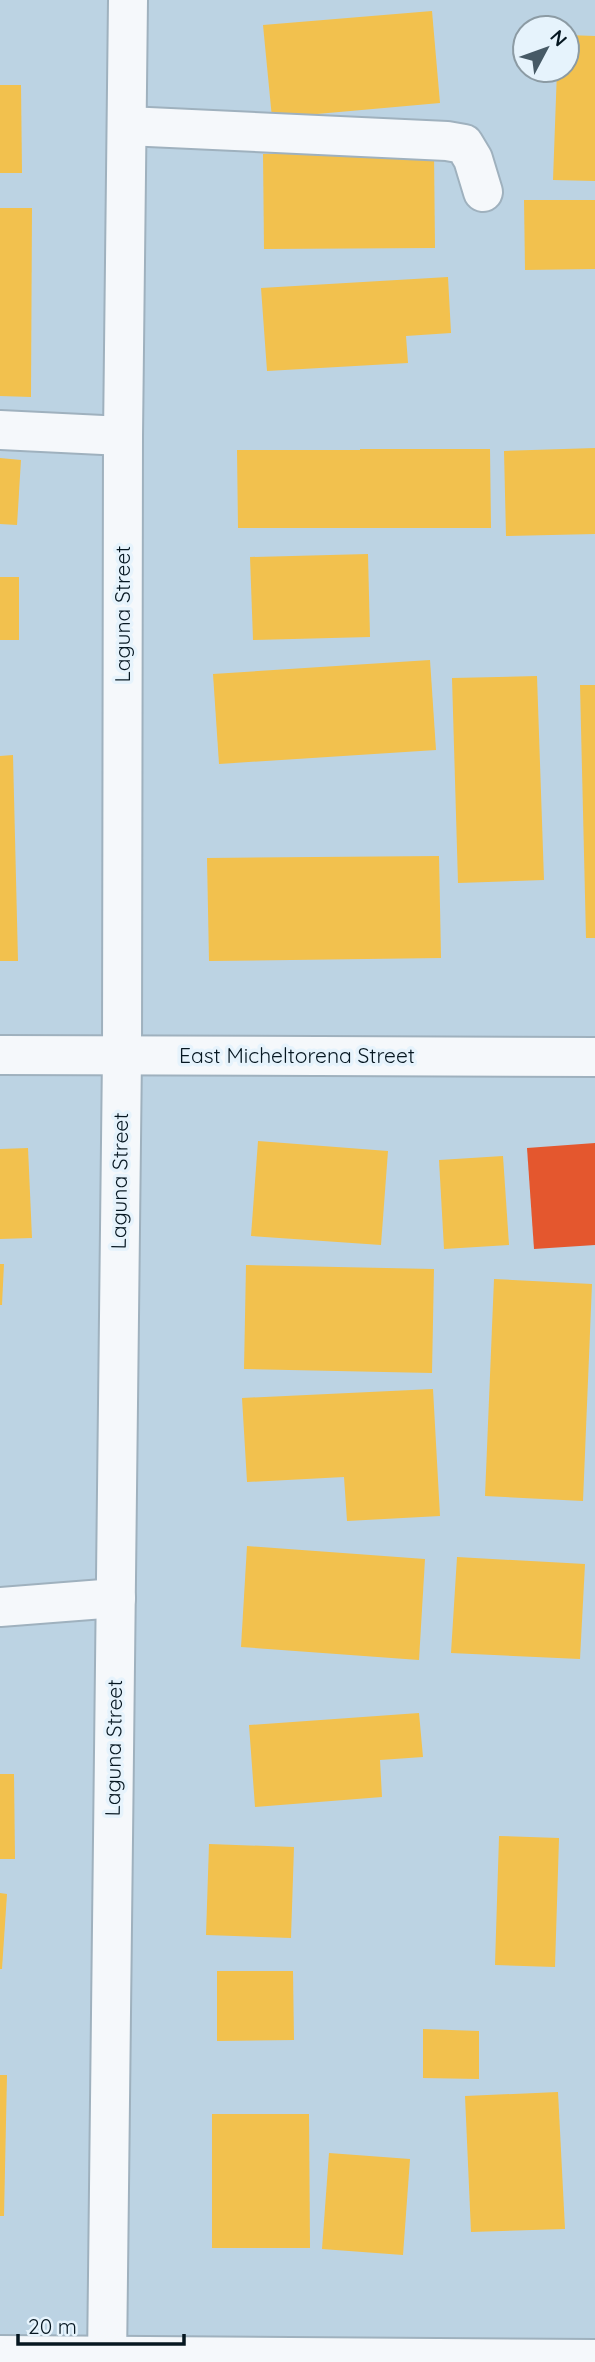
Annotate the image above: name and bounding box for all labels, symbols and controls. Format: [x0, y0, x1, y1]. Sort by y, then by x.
north arrow [511, 14, 581, 84]
text: N [545, 25, 572, 51]
street label: Laguna Street [109, 546, 135, 682]
street label: East Micheltorena Street [179, 1042, 415, 1068]
street label: Laguna Street [105, 1112, 133, 1250]
street label: Laguna Street [99, 1679, 127, 1817]
scale bar [18, 2302, 184, 2346]
text: 20 m [28, 2313, 77, 2339]

